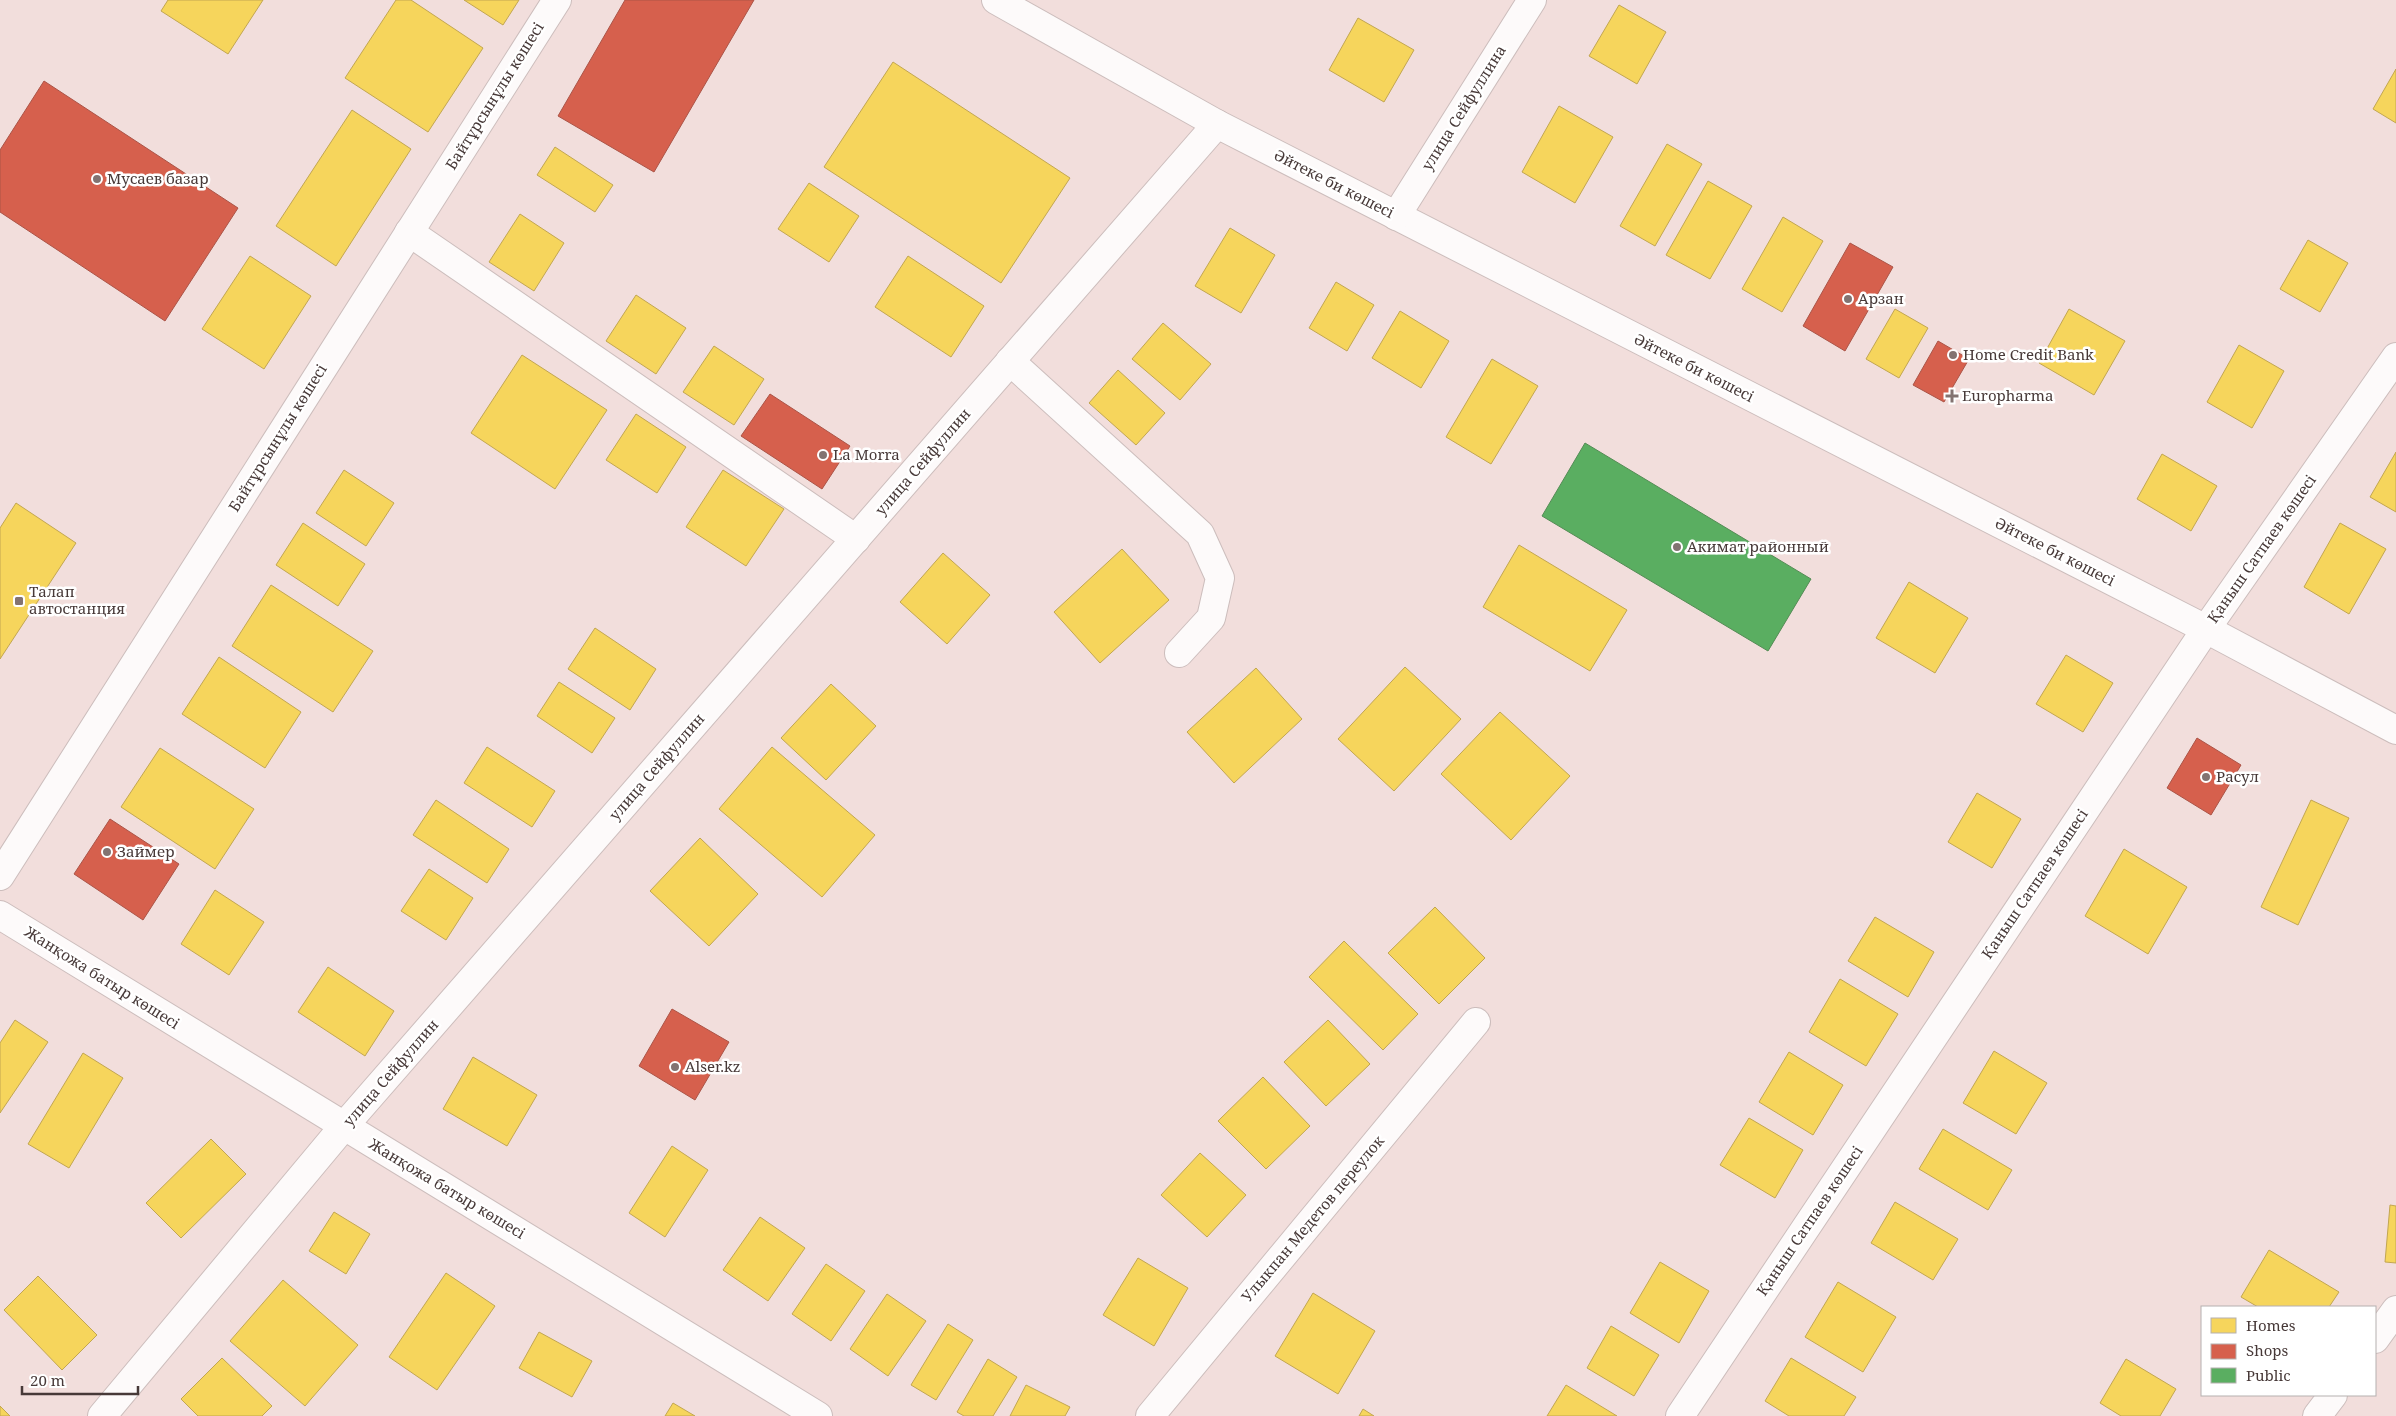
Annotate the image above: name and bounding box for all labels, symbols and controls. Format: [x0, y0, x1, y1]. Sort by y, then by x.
street label: Байтұрсынұлы көшесі [441, 18, 548, 173]
street label: улица Сейфуллина [1416, 41, 1510, 174]
street label: Әйтеке би көшесі [1271, 144, 1398, 222]
place label: Мусаев базар [107, 168, 209, 188]
marker: Мусаев базар [91, 173, 103, 185]
place label: Арзан [1858, 288, 1904, 308]
marker: Арзан [1842, 293, 1854, 305]
street label: Әйтеке би көшесі [1631, 328, 1758, 406]
place label: Home Credit Bank [1963, 344, 2094, 364]
marker: Home Credit Bank [1947, 349, 1959, 361]
street label: Байтұрсынұлы көшесі [224, 360, 331, 515]
place label: Europharma [1962, 385, 2053, 405]
marker: Europharma [1946, 390, 1958, 402]
street label: улица Сейфуллин [870, 404, 974, 519]
place label: La Morra [833, 444, 900, 464]
marker: La Morra [817, 449, 829, 461]
street label: Қаныш Сатпаев көшесі [2202, 470, 2320, 627]
street label: Әйтеке би көшесі [1992, 512, 2119, 590]
place label: Акимат районный [1687, 536, 1829, 556]
marker: Акимат районный [1671, 541, 1683, 553]
place label: Талап автостанция [29, 581, 125, 618]
marker: Талап автостанция [13, 595, 25, 607]
street label: улица Сейфуллин [604, 709, 708, 824]
place label: Расул [2216, 766, 2259, 786]
marker: Расул [2200, 771, 2212, 783]
street label: Қаныш Сатпаев көшесі [1976, 805, 2092, 962]
place label: Займер [117, 841, 175, 861]
marker: Займер [101, 846, 113, 858]
street label: Жанқожа батыр көшесі [20, 921, 184, 1033]
street label: улица Сейфуллин [338, 1015, 442, 1130]
place label: Alser.kz [685, 1056, 740, 1076]
marker: Alser.kz [669, 1061, 681, 1073]
street label: Улыкпан Медетов переулок [1237, 1131, 1388, 1306]
street label: Жанқожа батыр көшесі [365, 1133, 530, 1243]
street label: Қаныш Сатпаев көшесі [1751, 1142, 1867, 1299]
legend [2201, 1306, 2376, 1396]
text: Homes [2246, 1315, 2296, 1335]
text: Shops [2246, 1340, 2289, 1360]
scale bar [22, 1364, 139, 1396]
text: Public [2246, 1365, 2291, 1385]
text: 20 m [30, 1370, 65, 1390]

